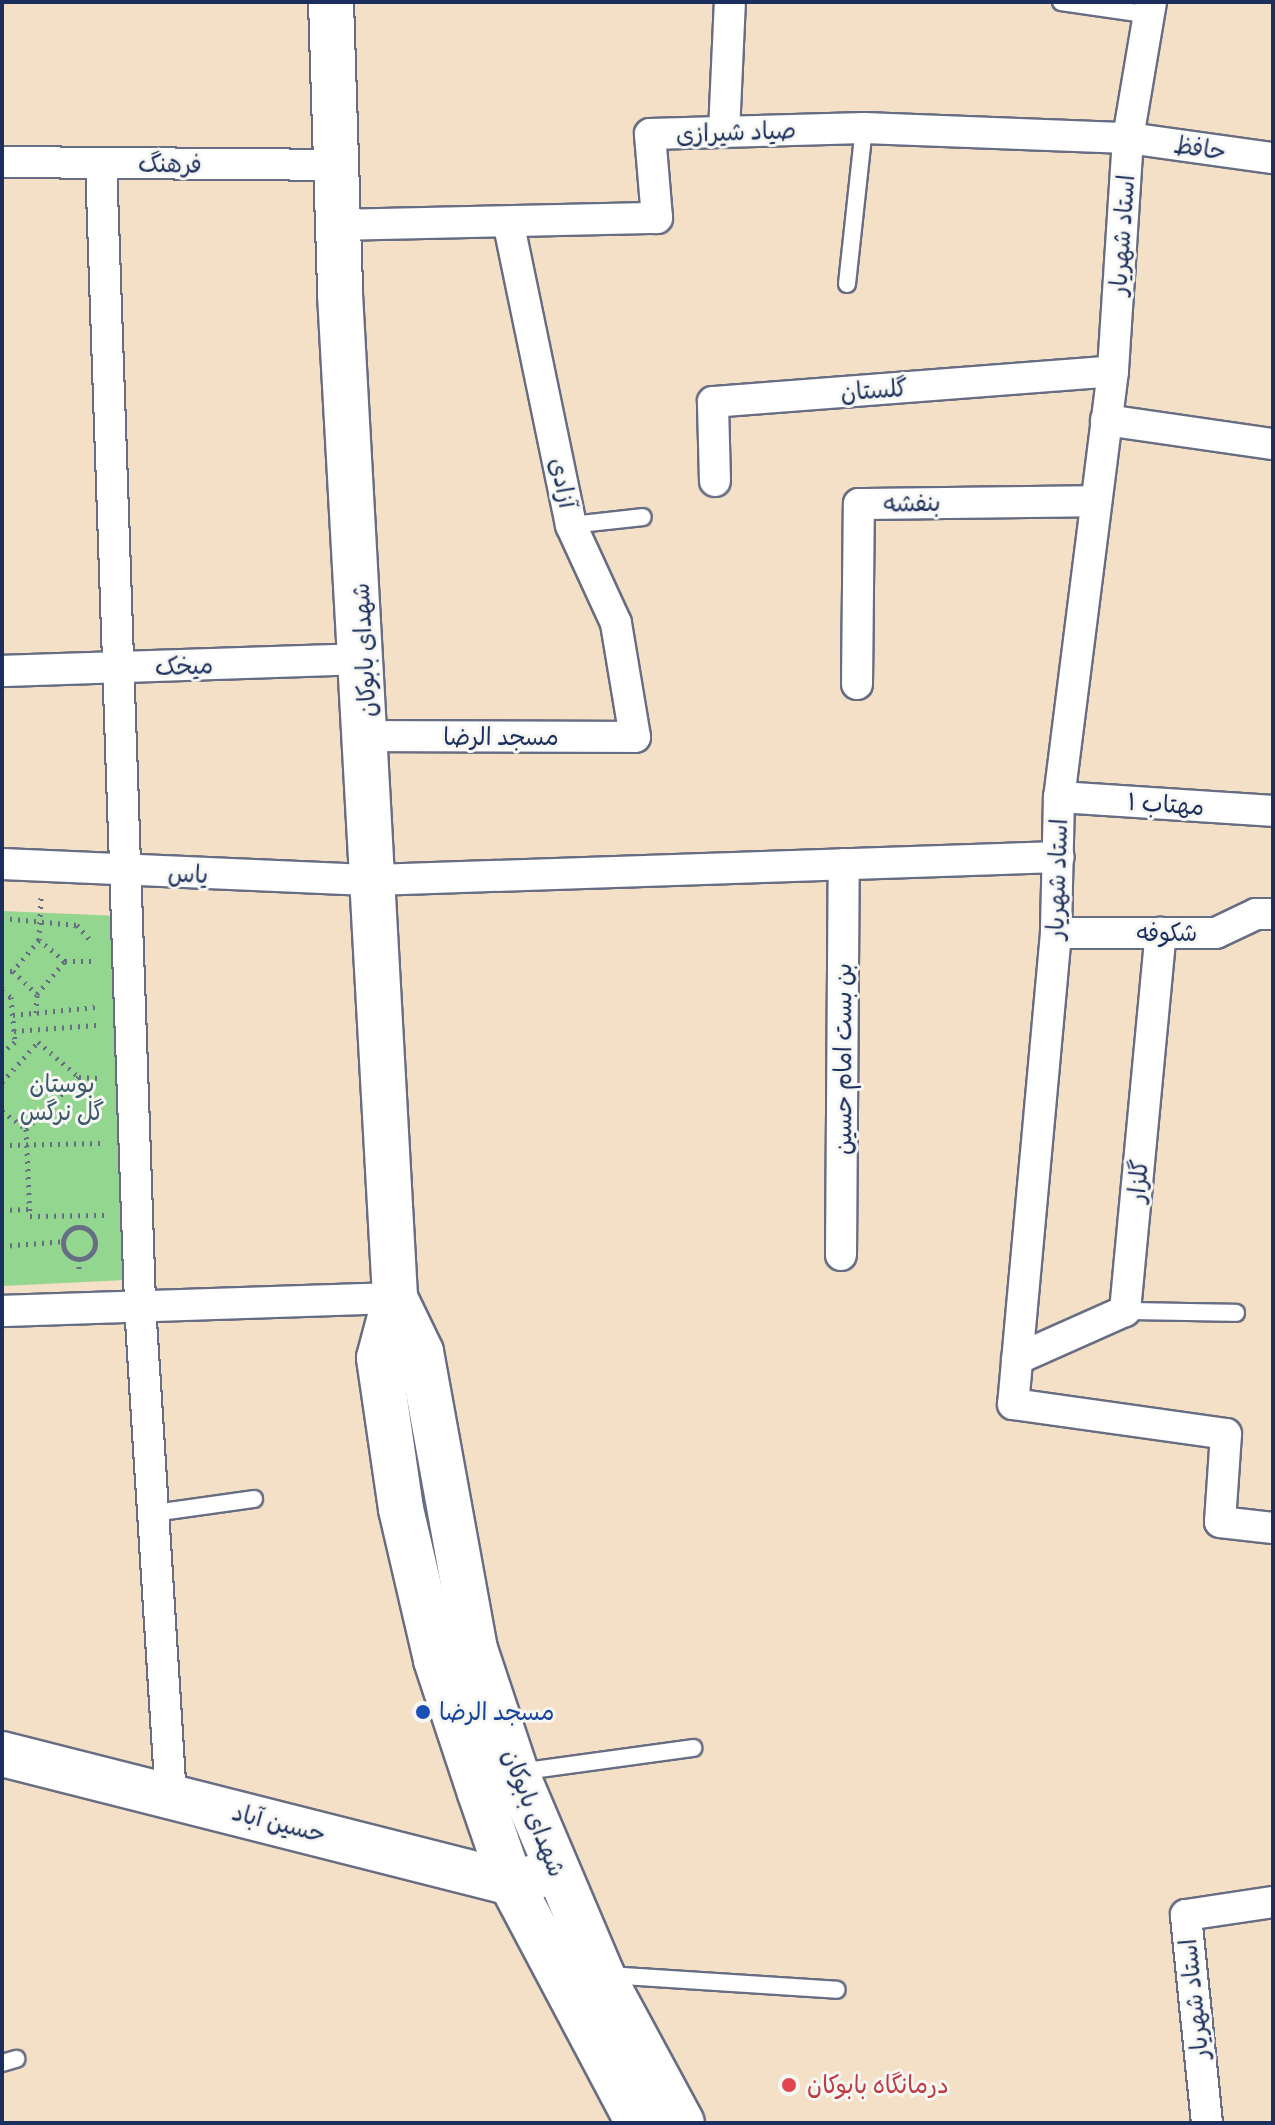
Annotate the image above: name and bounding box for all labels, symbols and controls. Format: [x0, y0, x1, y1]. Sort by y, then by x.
street label: صیاد شیرازی [675, 116, 797, 148]
street label: حافظ [1172, 130, 1228, 166]
street label: فرهنگ [138, 149, 202, 179]
street label: استاد شهریار [1103, 174, 1141, 296]
street label: گلستان [840, 373, 908, 407]
street label: آزادی [544, 455, 582, 511]
street label: بنفشه [883, 488, 941, 518]
street label: شهدای بابوکان [346, 582, 382, 718]
street label: میخک [154, 651, 214, 681]
street label: مسجد الرضا [443, 723, 559, 751]
street label: مهتاب ۱ [1127, 787, 1205, 821]
street label: استاد شهریار [1040, 818, 1074, 940]
street label: یاس [167, 859, 209, 889]
street label: شکوفه [1137, 919, 1197, 947]
street label: بن بست امام حسین [829, 963, 857, 1155]
park label: بوستان گل نرگس [20, 1070, 104, 1126]
street label: گلزار [1122, 1158, 1154, 1204]
place label: مسجد الرضا [439, 1698, 554, 1726]
marker: مسجد الرضا [414, 1703, 432, 1721]
street label: شهدای بابوکان [496, 1745, 572, 1881]
street label: حسین آباد [229, 1797, 329, 1849]
street label: استاد شهریار [1173, 1937, 1215, 2061]
place label: درمانگاه بابوکان [807, 2071, 949, 2099]
marker: درمانگاه بابوکان [778, 2074, 800, 2096]

